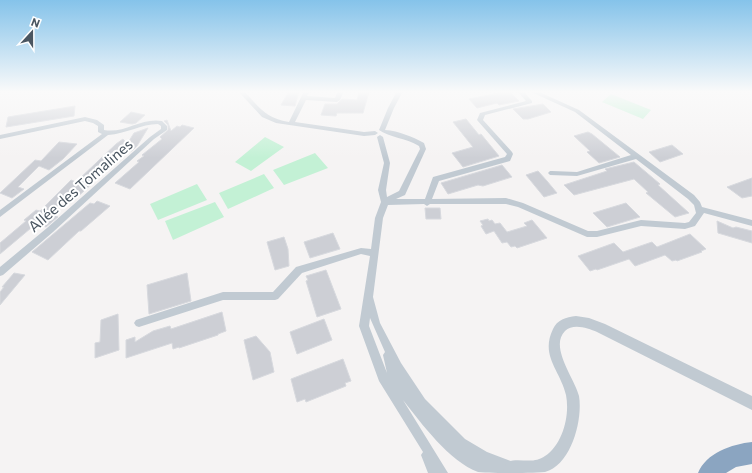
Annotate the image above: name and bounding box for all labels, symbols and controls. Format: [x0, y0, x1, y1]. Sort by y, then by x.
north arrow [12, 12, 52, 52]
text: N [30, 15, 42, 30]
street label: Allée des Tomalines [24, 135, 136, 235]

